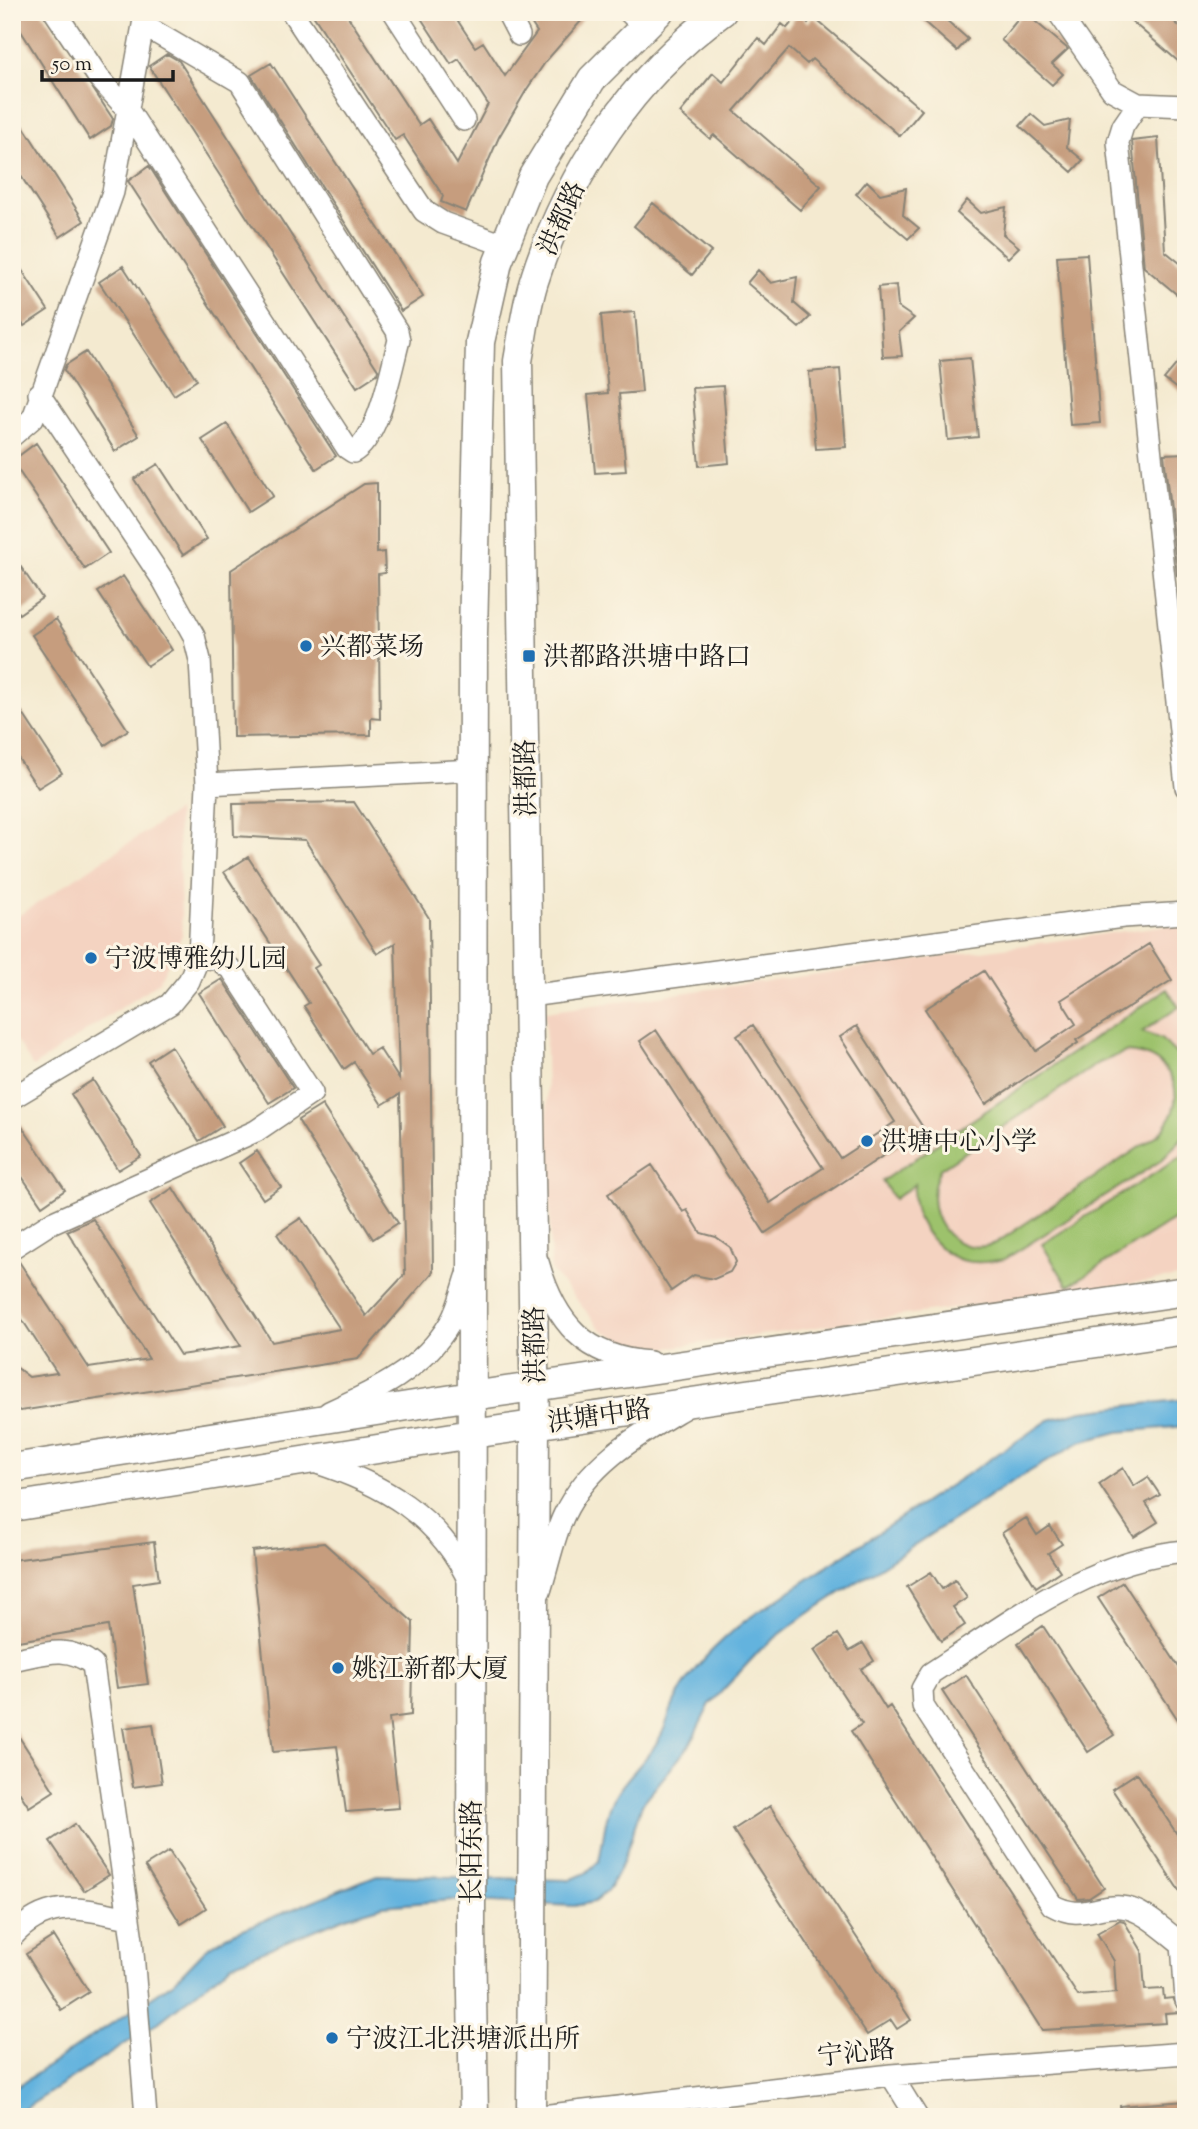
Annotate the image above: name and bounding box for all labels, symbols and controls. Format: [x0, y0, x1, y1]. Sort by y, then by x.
scale bar [42, 38, 173, 82]
text: 50 m [51, 50, 92, 80]
street label: 洪都路 [531, 176, 596, 262]
place label: 兴都菜场 [320, 630, 424, 667]
marker: 兴都菜场 [298, 638, 314, 654]
place label: 洪都路洪塘中路口 [543, 640, 751, 677]
marker: 洪都路洪塘中路口 [521, 648, 537, 664]
street label: 洪都路 [508, 739, 547, 817]
place label: 宁波博雅幼儿园 [105, 942, 287, 979]
marker: 宁波博雅幼儿园 [83, 950, 99, 966]
place label: 洪塘中心小学 [881, 1125, 1037, 1162]
marker: 洪塘中心小学 [859, 1133, 875, 1149]
street label: 洪都路 [517, 1306, 556, 1384]
street label: 洪塘中路 [545, 1392, 653, 1443]
place label: 姚江新都大厦 [352, 1652, 508, 1689]
marker: 姚江新都大厦 [330, 1660, 346, 1676]
street label: 长阳东路 [455, 1800, 492, 1904]
place label: 宁波江北洪塘派出所 [346, 2022, 580, 2059]
marker: 宁波江北洪塘派出所 [324, 2030, 340, 2046]
street label: 宁沁路 [816, 2032, 897, 2077]

